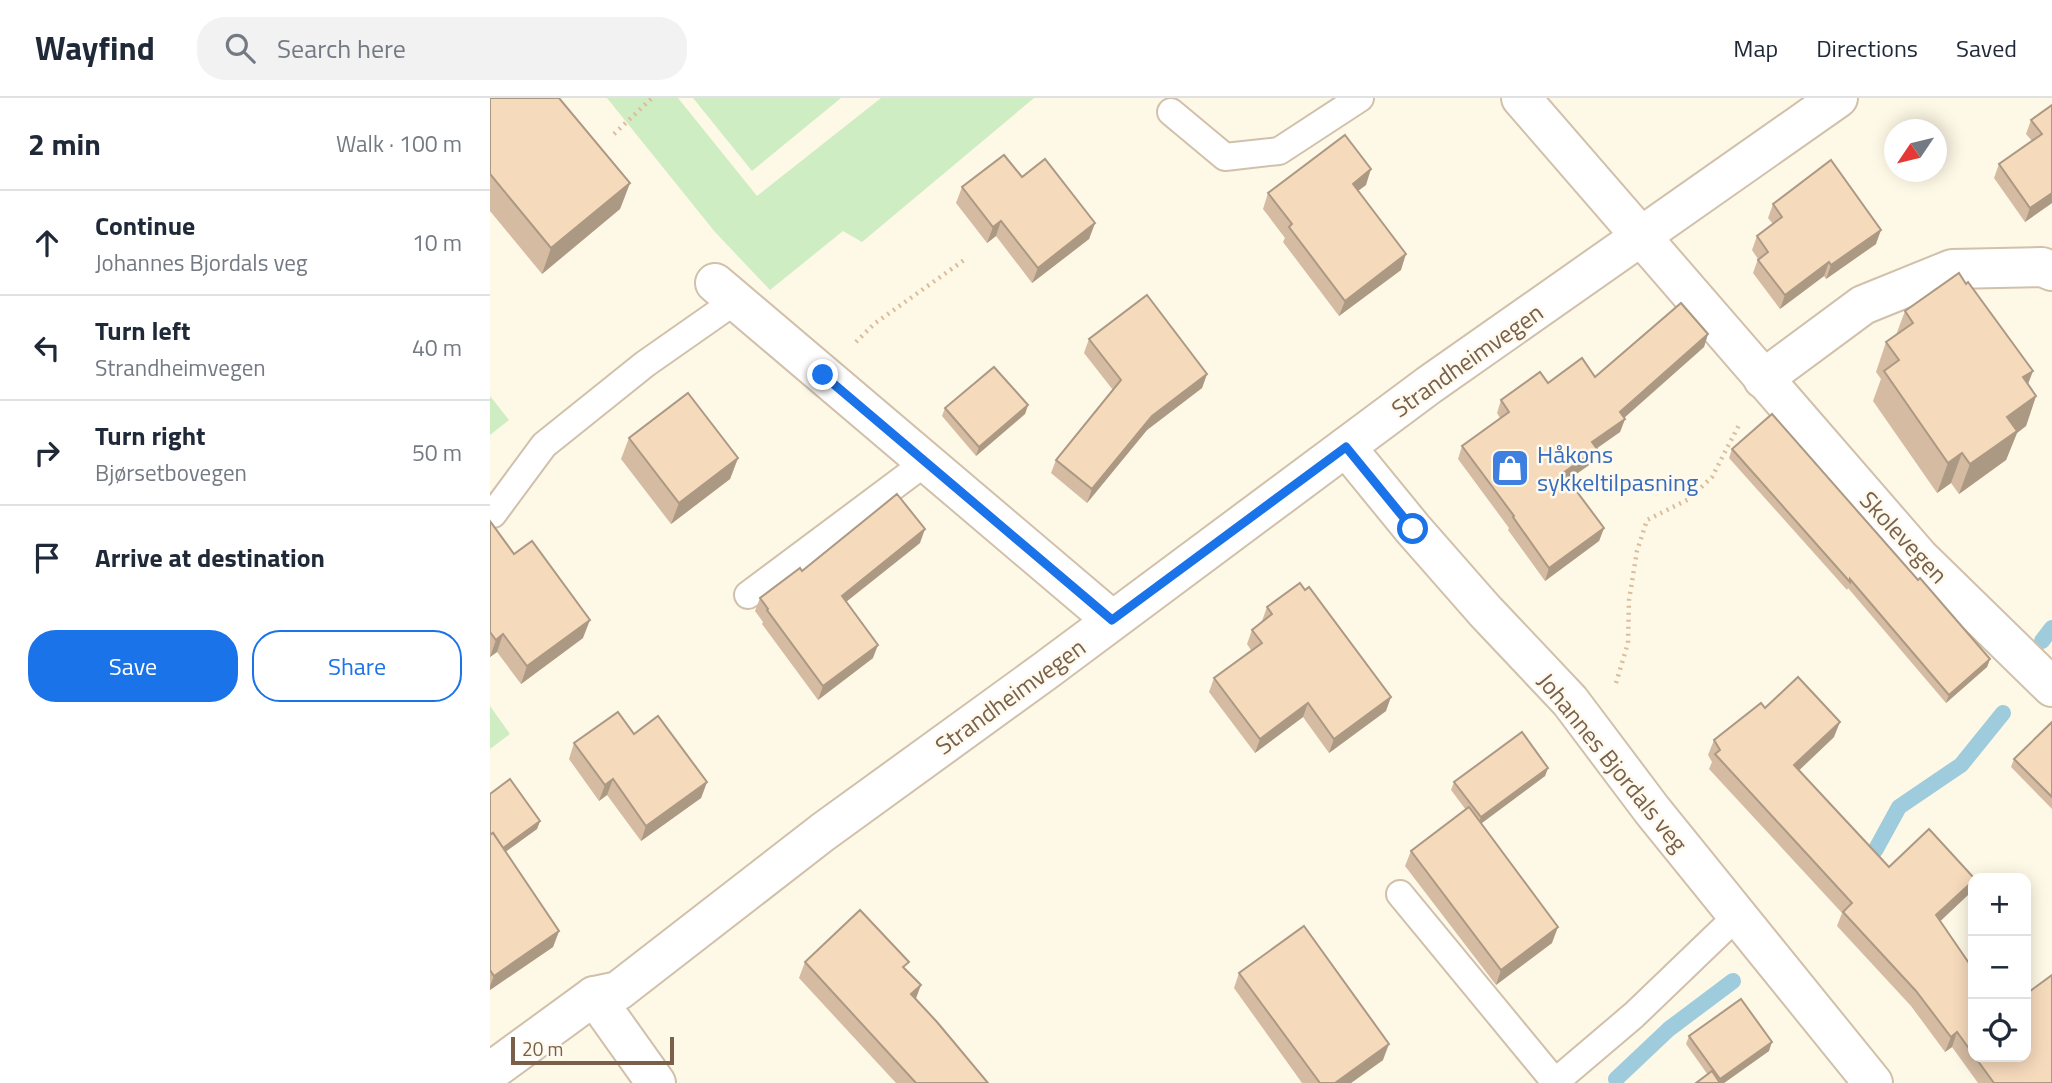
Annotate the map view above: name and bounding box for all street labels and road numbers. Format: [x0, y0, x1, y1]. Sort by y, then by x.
street label: Strandheimvegen [1384, 294, 1550, 426]
street label: Skolevegen [1852, 483, 1956, 591]
street label: Strandheimvegen [927, 629, 1093, 763]
street label: Johannes Bjordals veg [1529, 664, 1697, 860]

